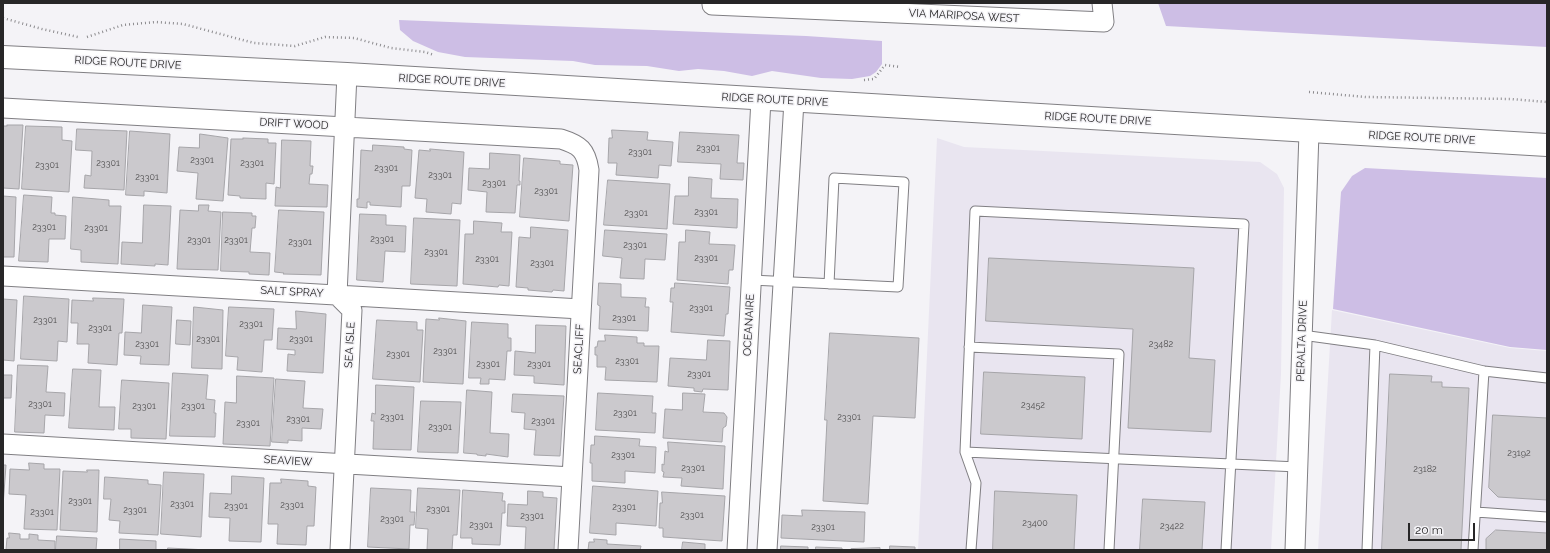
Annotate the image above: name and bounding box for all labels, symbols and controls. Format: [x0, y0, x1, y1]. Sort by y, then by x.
street label: VIA MARIPOSA WEST [908, 7, 1020, 25]
street label: RIDGE ROUTE DRIVE [74, 54, 182, 72]
street label: RIDGE ROUTE DRIVE [398, 72, 506, 90]
street label: RIDGE ROUTE DRIVE [721, 91, 829, 109]
street label: RIDGE ROUTE DRIVE [1044, 110, 1152, 128]
street label: DRIFT WOOD [259, 116, 329, 132]
street label: RIDGE ROUTE DRIVE [1368, 129, 1476, 147]
house number: 23301 [696, 143, 720, 153]
house number: 23301 [628, 147, 652, 157]
house number: 23301 [190, 155, 214, 165]
house number: 23301 [96, 158, 120, 168]
house number: 23301 [240, 158, 264, 168]
house number: 23301 [35, 160, 59, 170]
house number: 23301 [374, 163, 398, 173]
house number: 23301 [428, 170, 452, 180]
house number: 23301 [135, 172, 159, 182]
house number: 23301 [482, 178, 506, 188]
house number: 23301 [534, 186, 558, 196]
house number: 23301 [694, 207, 718, 217]
house number: 23301 [624, 208, 648, 218]
house number: 23301 [32, 222, 56, 232]
house number: 23301 [84, 223, 108, 233]
house number: 23301 [370, 234, 394, 244]
house number: 23301 [187, 235, 211, 245]
house number: 23301 [224, 235, 248, 245]
house number: 23301 [288, 237, 312, 247]
house number: 23301 [623, 240, 647, 250]
house number: 23301 [424, 247, 448, 257]
house number: 23301 [694, 253, 718, 263]
house number: 23301 [475, 254, 499, 264]
house number: 23301 [530, 258, 554, 268]
street label: SALT SPRAY [260, 284, 324, 300]
street label: OCEANAIRE [741, 293, 757, 357]
street label: PERALTA DRIVE [1294, 300, 1310, 382]
house number: 23301 [689, 303, 713, 313]
house number: 23301 [612, 313, 636, 323]
house number: 23301 [33, 315, 57, 325]
house number: 23301 [239, 319, 263, 329]
street label: SEA ISLE [342, 322, 358, 368]
house number: 23301 [88, 323, 112, 333]
street label: SEACLIFF [571, 324, 587, 374]
house number: 23301 [196, 334, 220, 344]
house number: 23301 [289, 334, 313, 344]
house number: 23301 [135, 339, 159, 349]
house number: 23482 [1149, 339, 1173, 349]
house number: 23301 [433, 346, 457, 356]
house number: 23301 [386, 349, 410, 359]
house number: 23301 [615, 356, 639, 366]
house number: 23301 [476, 359, 500, 369]
house number: 23301 [527, 359, 551, 369]
house number: 23301 [687, 369, 711, 379]
house number: 23301 [28, 399, 52, 409]
house number: 23452 [1021, 400, 1045, 410]
house number: 23301 [132, 401, 156, 411]
house number: 23301 [181, 401, 205, 411]
house number: 23301 [613, 408, 637, 418]
house number: 23301 [380, 412, 404, 422]
house number: 23301 [837, 412, 861, 422]
house number: 23301 [286, 414, 310, 424]
house number: 23301 [531, 416, 555, 426]
house number: 23301 [236, 418, 260, 428]
house number: 23301 [428, 422, 452, 432]
house number: 23192 [1507, 448, 1531, 458]
house number: 23301 [611, 450, 635, 460]
street label: SEAVIEW [263, 453, 313, 469]
house number: 23301 [681, 463, 705, 473]
house number: 23182 [1413, 464, 1437, 474]
house number: 23301 [68, 496, 92, 506]
house number: 23301 [170, 499, 194, 509]
house number: 23301 [280, 500, 304, 510]
house number: 23301 [224, 501, 248, 511]
house number: 23301 [612, 502, 636, 512]
house number: 23301 [426, 504, 450, 514]
house number: 23301 [123, 505, 147, 515]
house number: 23301 [30, 507, 54, 517]
house number: 23301 [680, 510, 704, 520]
house number: 23301 [520, 511, 544, 521]
house number: 23301 [380, 514, 404, 524]
scale bar [1410, 515, 1477, 541]
house number: 23400 [1022, 518, 1048, 528]
house number: 23301 [469, 520, 493, 530]
house number: 23422 [1160, 521, 1184, 531]
house number: 23301 [811, 522, 835, 532]
text: 20 m [1415, 523, 1443, 537]

